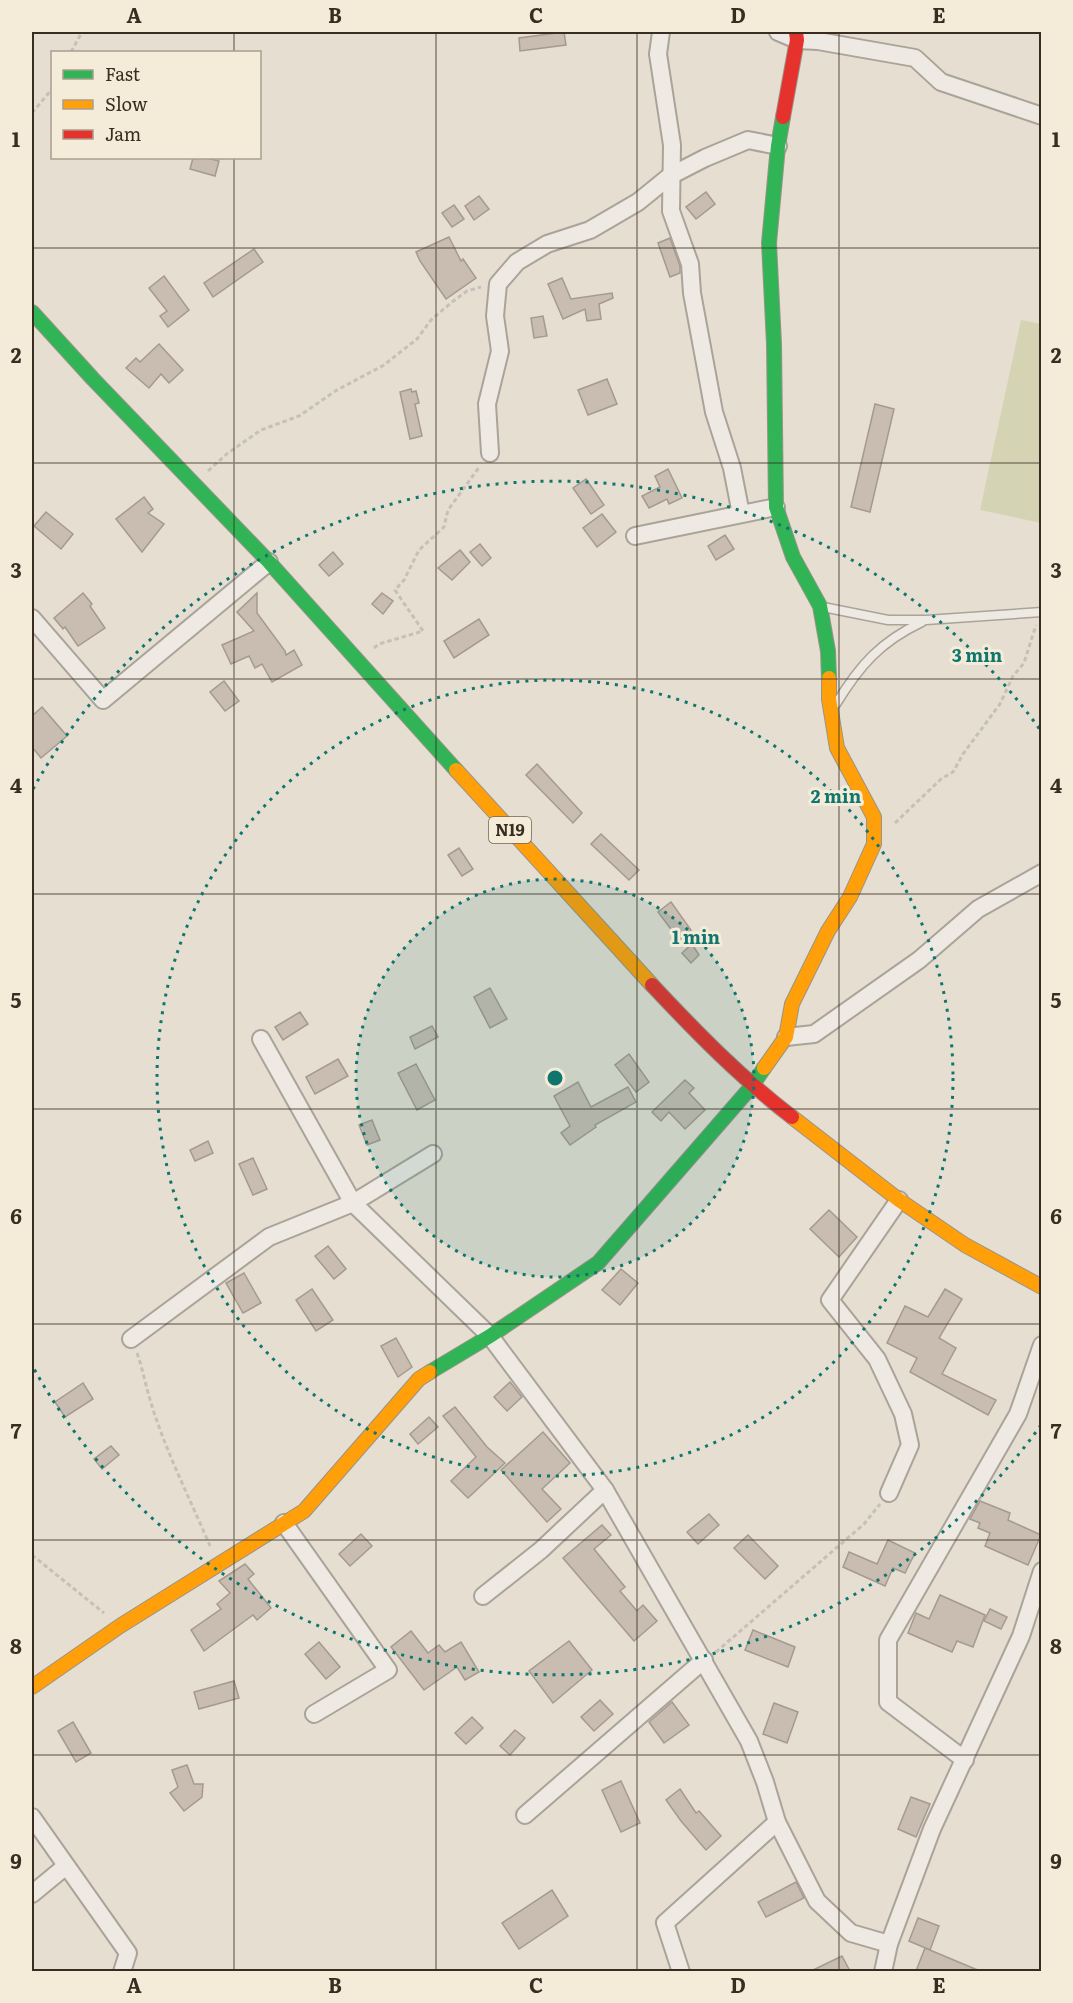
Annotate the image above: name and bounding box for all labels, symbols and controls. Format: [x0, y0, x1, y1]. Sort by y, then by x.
text: A [126, 0, 142, 29]
text: B [328, 0, 342, 29]
text: C [529, 0, 543, 29]
text: D [730, 0, 746, 29]
text: E [932, 0, 946, 29]
legend [51, 51, 261, 159]
text: Fast [105, 60, 141, 87]
text: Slow [105, 90, 148, 117]
text: Jam [105, 120, 141, 147]
text: 1 [12, 123, 20, 153]
text: 1 [1052, 123, 1060, 153]
text: 2 [11, 339, 22, 369]
text: 2 [1051, 339, 1062, 369]
text: 3 [10, 554, 22, 584]
text: 3 [1050, 554, 1062, 584]
text: 3 min [952, 641, 1003, 668]
text: 4 [10, 769, 22, 799]
text: 4 [1050, 769, 1062, 799]
text: 2 min [811, 782, 862, 809]
road number: N19 [489, 817, 531, 843]
text: 1 min [672, 923, 721, 950]
text: 5 [11, 984, 22, 1014]
text: 5 [1051, 984, 1062, 1014]
centre of rings [545, 1068, 565, 1088]
text: 6 [10, 1200, 22, 1230]
text: 6 [1050, 1200, 1062, 1230]
text: 7 [11, 1415, 22, 1445]
text: 7 [1051, 1415, 1062, 1445]
text: 8 [10, 1630, 22, 1660]
text: 8 [1050, 1630, 1062, 1660]
text: 9 [10, 1845, 22, 1875]
text: 9 [1050, 1845, 1062, 1875]
text: A [126, 1969, 142, 1999]
text: B [328, 1969, 342, 1999]
text: C [529, 1969, 543, 1999]
text: D [730, 1969, 746, 1999]
text: E [932, 1969, 946, 1999]

